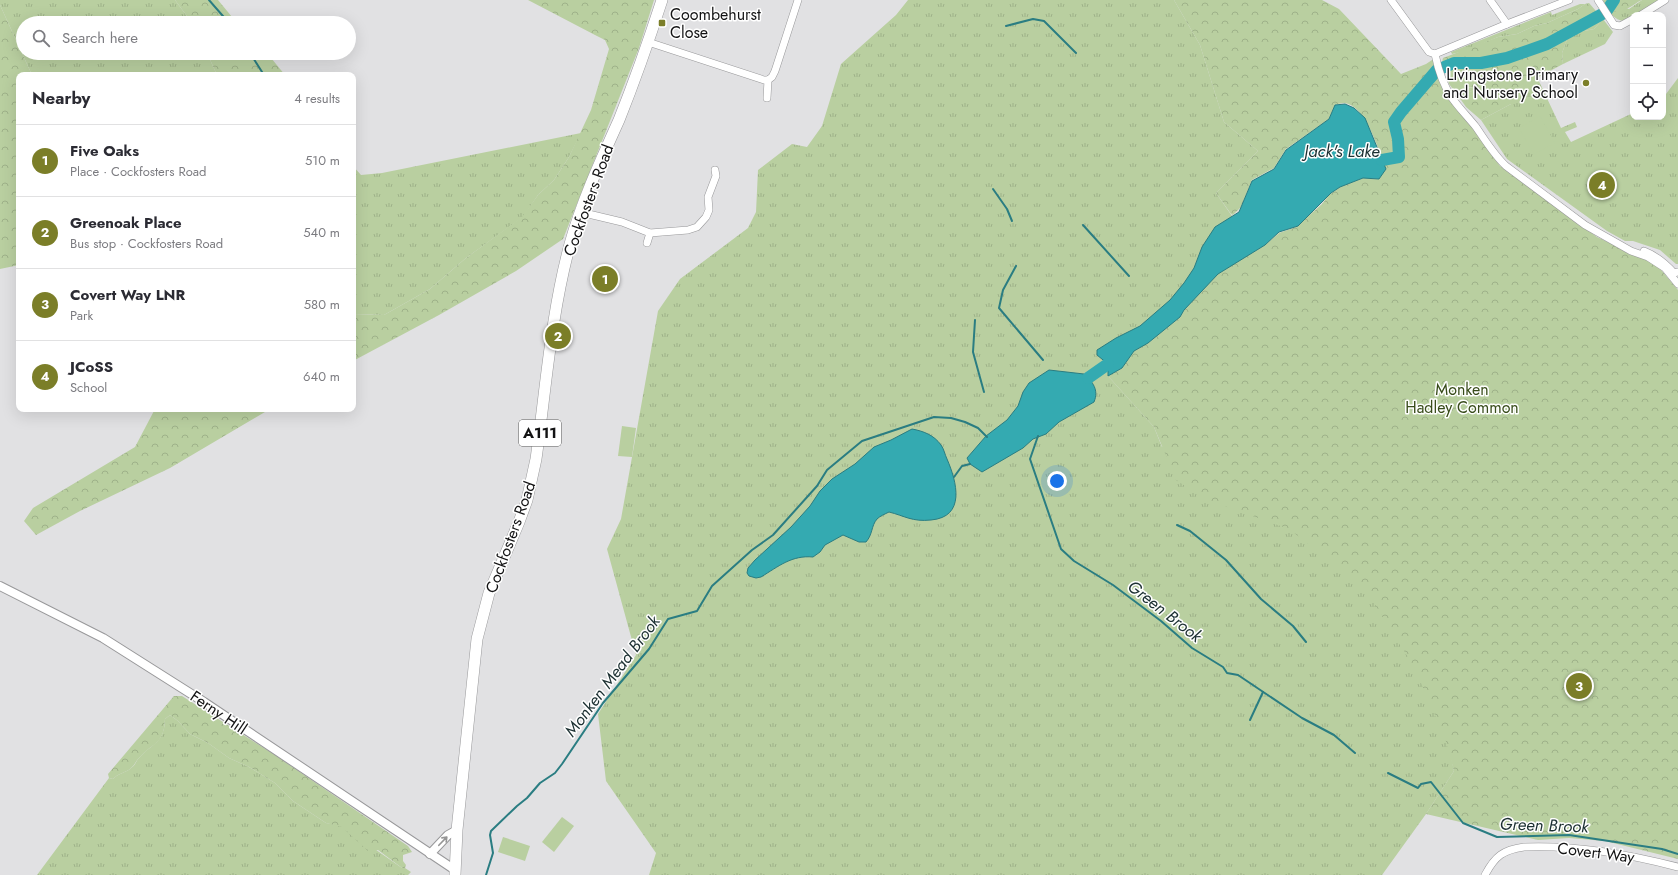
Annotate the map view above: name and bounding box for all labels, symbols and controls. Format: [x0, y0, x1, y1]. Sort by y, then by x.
place label: Coombehurst Close [670, 3, 761, 44]
map controls [1630, 12, 1666, 120]
button: + [1630, 12, 1666, 48]
search box [16, 16, 356, 60]
marker: Coombehurst Close [657, 18, 667, 28]
icon: search [30, 27, 52, 49]
text: Search here [62, 27, 138, 49]
button: − [1630, 48, 1666, 84]
place label: Livingstone Primary and Nursery School [1443, 63, 1579, 104]
marker: Livingstone Primary and Nursery School [1581, 78, 1591, 88]
button: locate [1630, 84, 1666, 120]
text: Nearby [32, 86, 90, 110]
text: 4 results [294, 89, 340, 108]
water label: Jack's Lake [1301, 139, 1380, 163]
text: Five Oaks [70, 140, 139, 162]
street label: Cockfosters Road [558, 141, 619, 259]
text: 1 [42, 151, 48, 170]
text: 510 m [305, 151, 340, 170]
text: Place · Cockfosters Road [70, 162, 206, 181]
pin: 4 [1589, 170, 1615, 200]
text: Greenoak Place [70, 212, 182, 234]
text: 2 [41, 223, 49, 242]
text: 540 m [303, 223, 340, 242]
text: Bus stop · Cockfosters Road [70, 234, 223, 253]
pin: 1 [592, 264, 618, 294]
text: Covert Way LNR [70, 284, 185, 306]
text: 3 [41, 295, 49, 314]
text: 580 m [304, 295, 340, 314]
text: Park [70, 306, 93, 325]
pin: 2 [545, 321, 571, 351]
text: JCoSS [70, 356, 113, 378]
text: 4 [40, 367, 50, 386]
text: 640 m [303, 367, 340, 386]
text: School [70, 378, 107, 397]
park label: Monken Hadley Common [1405, 378, 1519, 419]
road number: A111 [519, 420, 561, 446]
your location [1047, 471, 1067, 491]
street label: Cockfosters Road [480, 478, 541, 596]
water label: Green Brook [1123, 574, 1208, 648]
water label: Monken Mead Brook [558, 610, 666, 742]
pin: 3 [1566, 671, 1592, 701]
street label: Ferny Hill [186, 685, 252, 740]
water label: Green Brook [1499, 811, 1590, 839]
one-way arrow [438, 836, 448, 846]
street label: Covert Way [1556, 836, 1637, 869]

